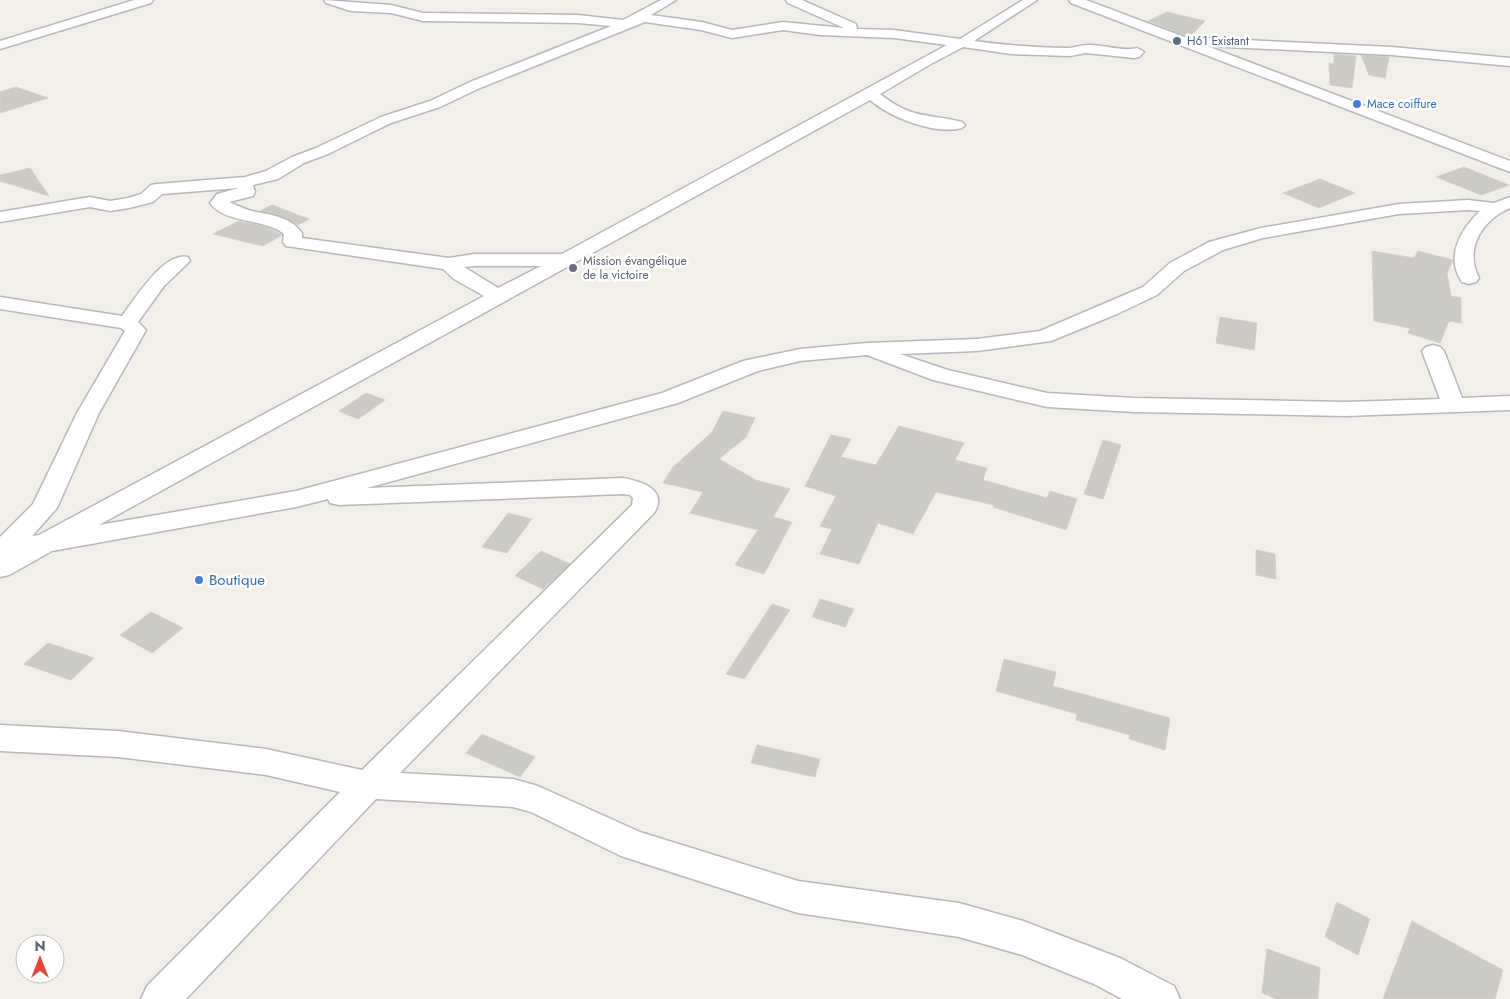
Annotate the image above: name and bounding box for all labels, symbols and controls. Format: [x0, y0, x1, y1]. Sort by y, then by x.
place label: H61 Existant [1187, 32, 1249, 50]
marker: H61 Existant [1171, 35, 1183, 47]
place label: Mace coiffure [1367, 95, 1437, 113]
marker: Mace coiffure [1351, 98, 1363, 110]
place label: Mission évangélique de la victoire [583, 252, 687, 284]
marker: Mission évangélique de la victoire [567, 262, 579, 274]
place label: Boutique [209, 569, 265, 591]
marker: Boutique [193, 574, 205, 586]
north arrow [15, 934, 65, 984]
text: N [34, 936, 46, 956]

